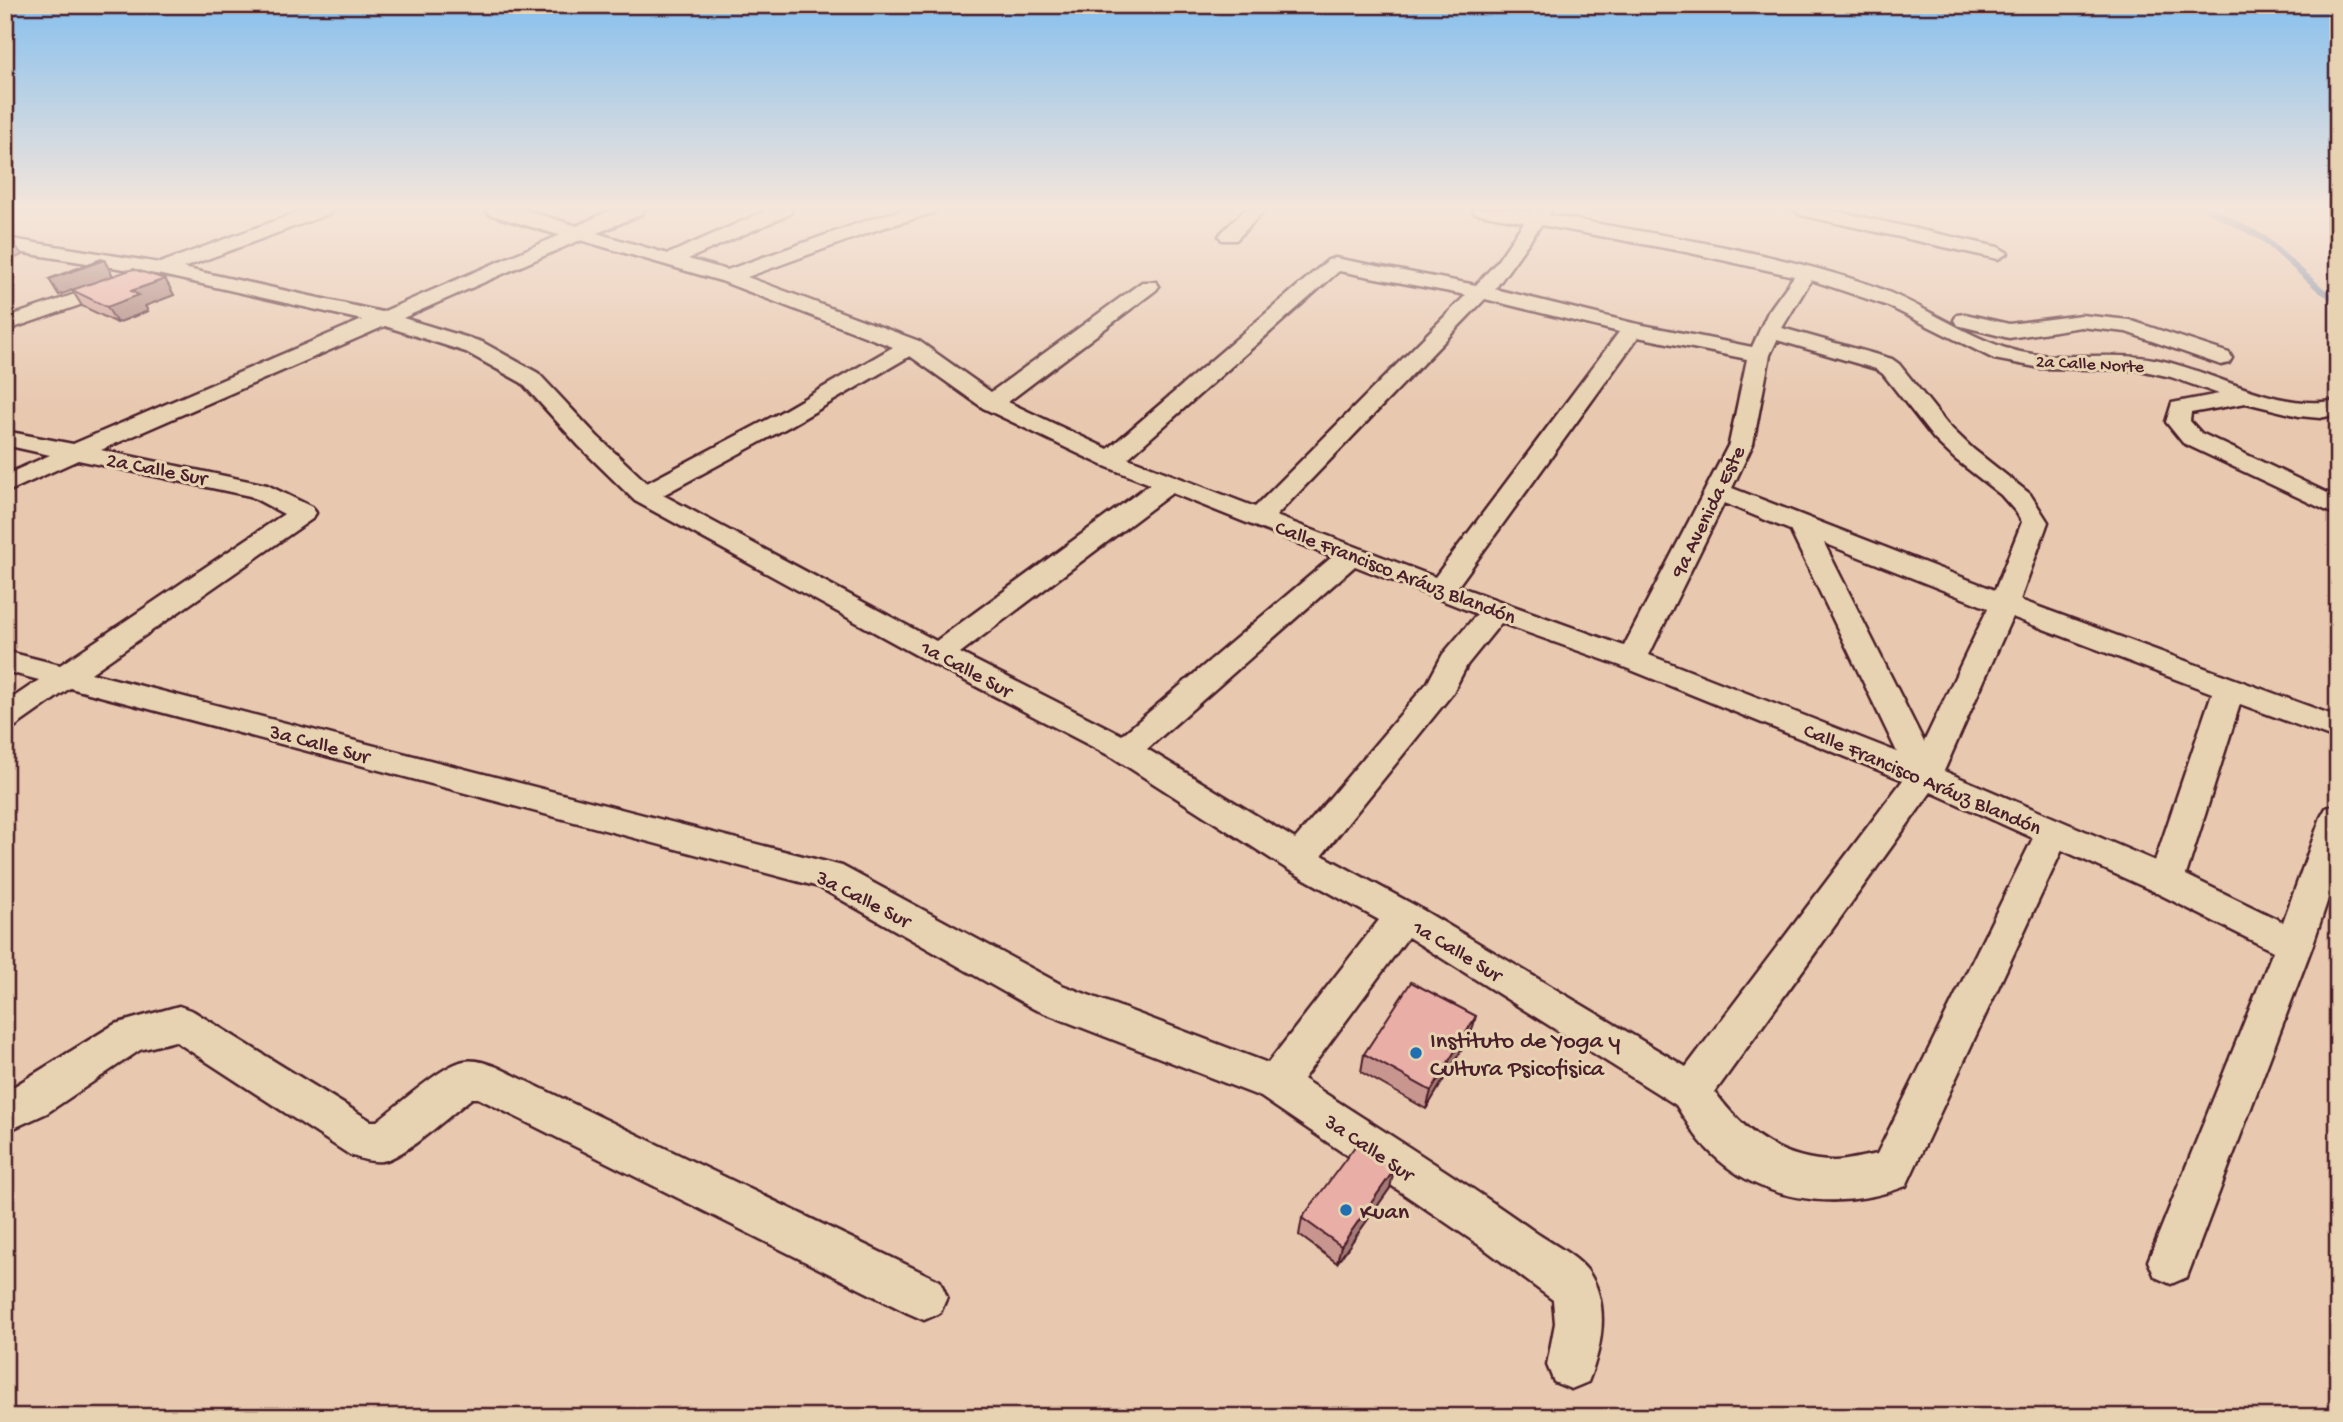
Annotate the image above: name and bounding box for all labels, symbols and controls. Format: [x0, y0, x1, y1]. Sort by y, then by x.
street label: 2a Calle Norte [2035, 352, 2145, 379]
street label: 9a Avenida Este [1667, 442, 1753, 583]
street label: 2a Calle Sur [104, 449, 210, 494]
street label: Calle Francisco Aráuz Blandón [1271, 517, 1519, 632]
street label: 1a Calle Sur [914, 636, 1017, 706]
street label: Calle Francisco Aráuz Blandón [1799, 720, 2044, 843]
street label: 3a Calle Sur [265, 721, 373, 772]
street label: 3a Calle Sur [810, 866, 915, 936]
street label: 1a Calle Sur [1406, 916, 1507, 990]
place label: Instituto de Yoga y Cultura Psicofisica [1430, 1028, 1620, 1085]
marker: Instituto de Yoga y Cultura Psicofisica [1408, 1045, 1424, 1061]
street label: 3a Calle Sur [1318, 1110, 1419, 1190]
place label: Kuan [1360, 1199, 1410, 1228]
marker: Kuan [1338, 1202, 1354, 1218]

